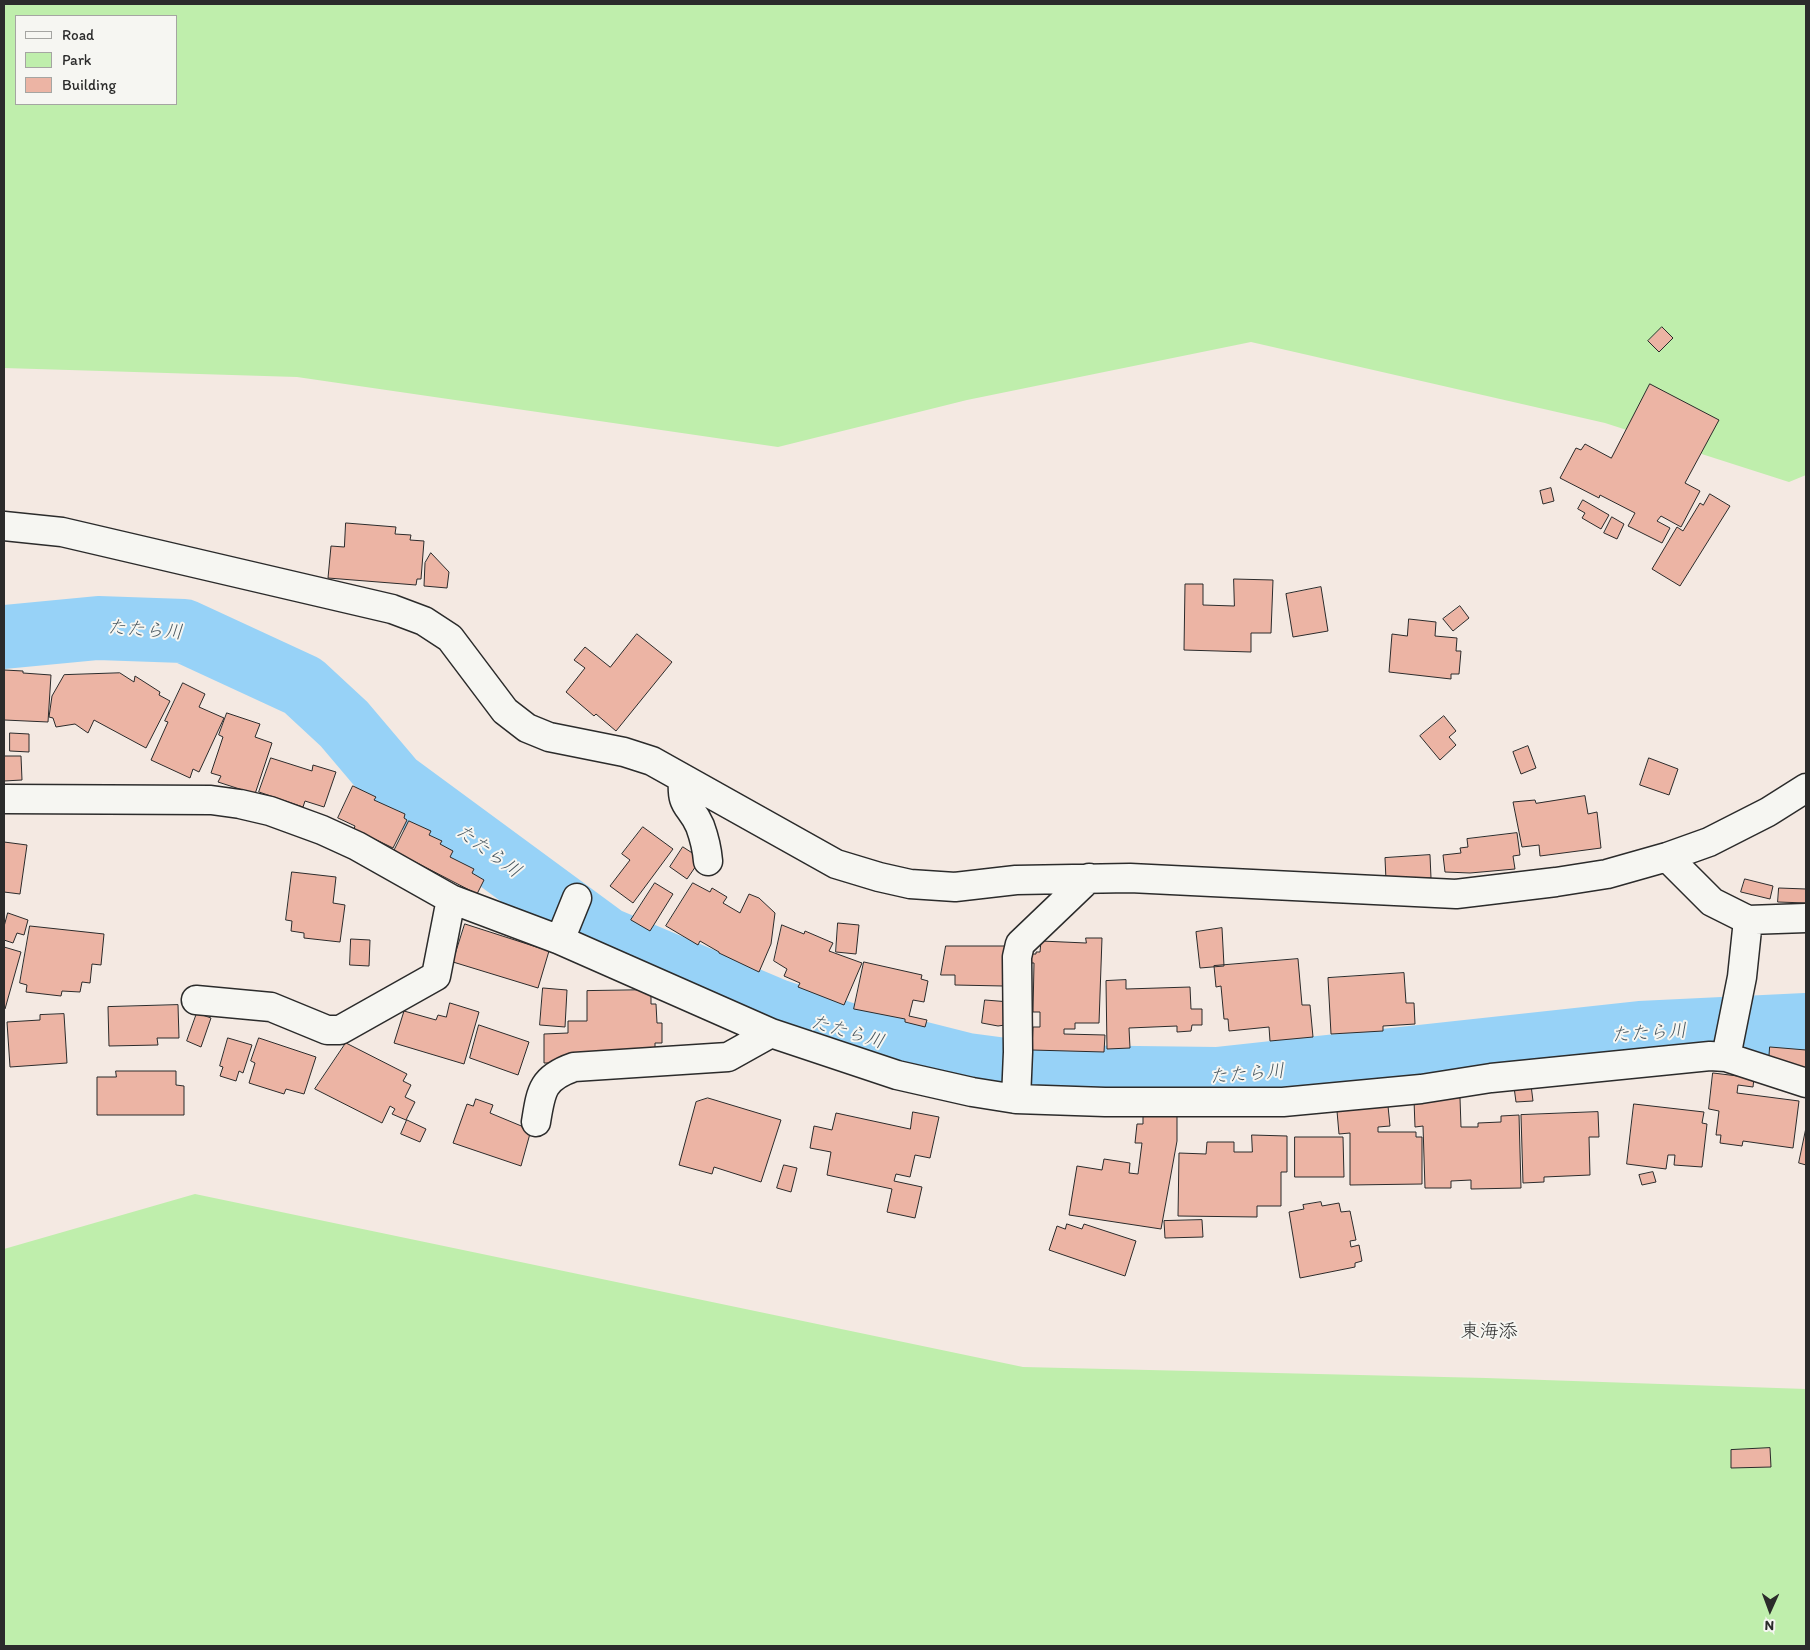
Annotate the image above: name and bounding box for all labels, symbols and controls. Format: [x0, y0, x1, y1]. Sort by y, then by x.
legend [15, 15, 178, 105]
text: Road [62, 26, 94, 44]
text: Park [62, 51, 92, 69]
text: Building [62, 76, 116, 94]
water label: たたら川 [106, 617, 184, 645]
water label: たたら川 [451, 820, 525, 884]
water label: たたら川 [807, 1012, 887, 1054]
water label: たたら川 [1610, 1020, 1688, 1048]
water label: たたら川 [1208, 1060, 1286, 1090]
district label: 東海添 [1461, 1321, 1517, 1343]
north arrow [1745, 1585, 1795, 1635]
text: N [1764, 1617, 1774, 1634]

